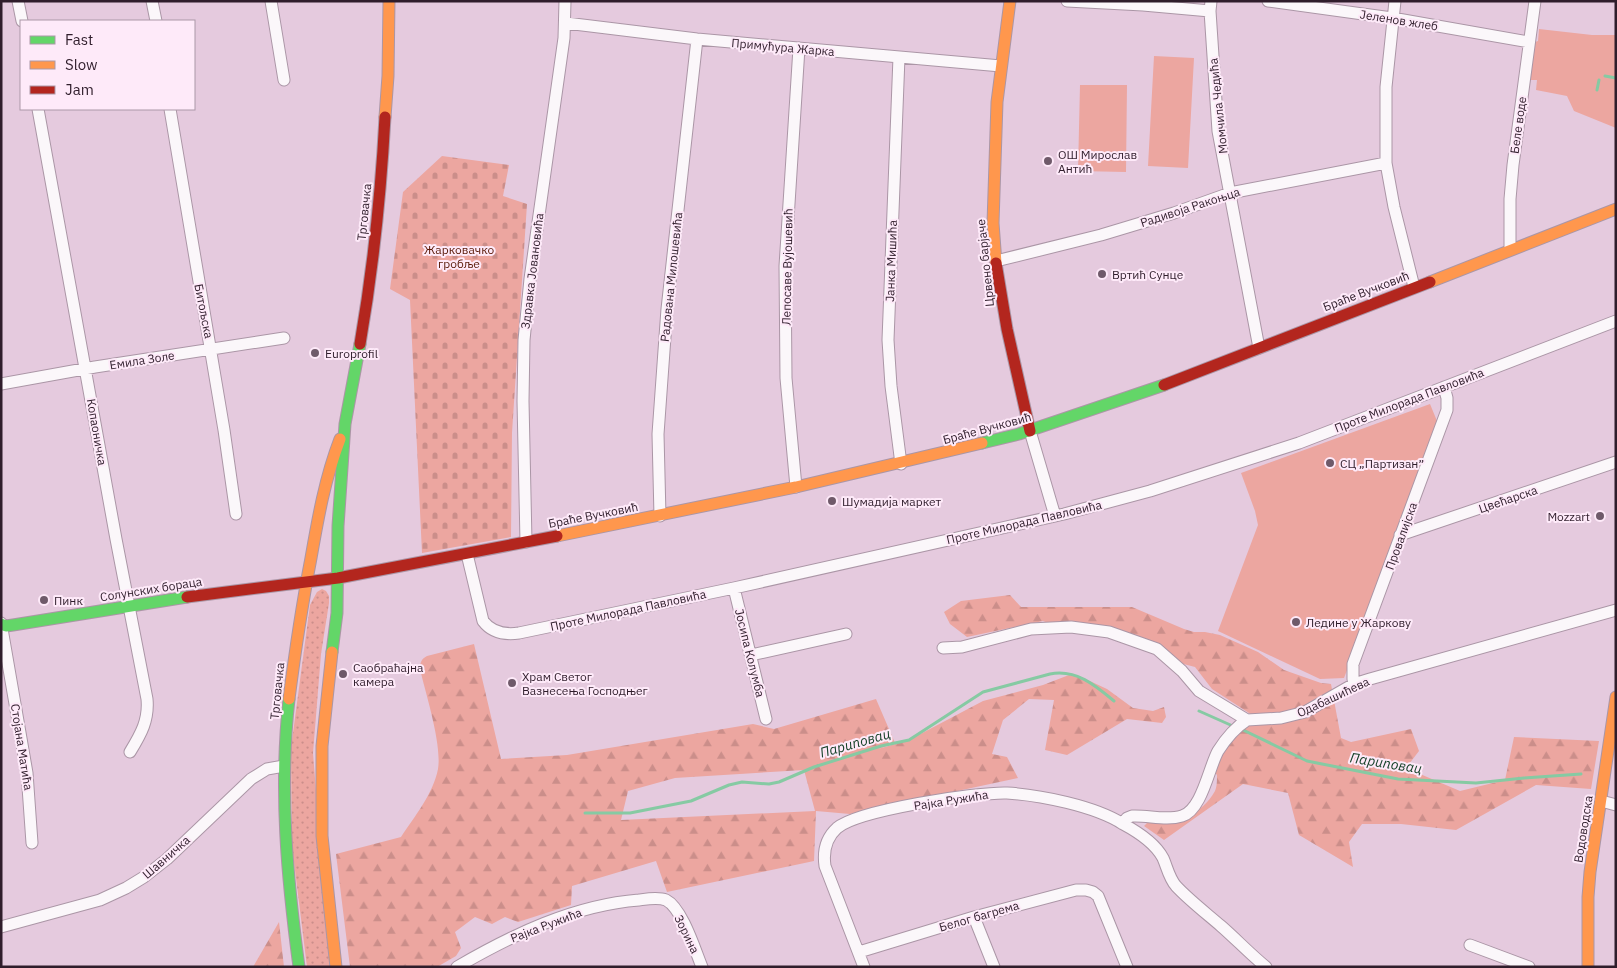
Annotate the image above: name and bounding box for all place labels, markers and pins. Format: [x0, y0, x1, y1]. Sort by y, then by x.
place label: ОШ Мирослав Антић [1058, 147, 1137, 176]
marker: ОШ Мирослав Антић [1042, 155, 1054, 167]
place label: Вртић Сунце [1112, 267, 1184, 282]
marker: Вртић Сунце [1096, 268, 1108, 280]
place label: Europrofil [325, 346, 378, 361]
marker: Europrofil [309, 347, 321, 359]
place label: СЦ „Партизан” [1340, 456, 1424, 471]
marker: СЦ „Партизан” [1324, 457, 1336, 469]
place label: Шумадија маркет [842, 494, 942, 509]
marker: Шумадија маркет [826, 495, 838, 507]
place label: Mozzart [1547, 509, 1590, 524]
marker: Mozzart [1594, 510, 1606, 522]
place label: Пинк [54, 593, 83, 608]
marker: Пинк [38, 594, 50, 606]
place label: Ледине у Жаркову [1306, 615, 1411, 630]
marker: Ледине у Жаркову [1290, 616, 1302, 628]
place label: Саобраћајна камера [353, 660, 424, 689]
marker: Саобраћајна камера [337, 668, 349, 680]
place label: Храм Светог Вазнесења Господњег [522, 669, 648, 698]
marker: Храм Светог Вазнесења Господњег [506, 677, 518, 689]

